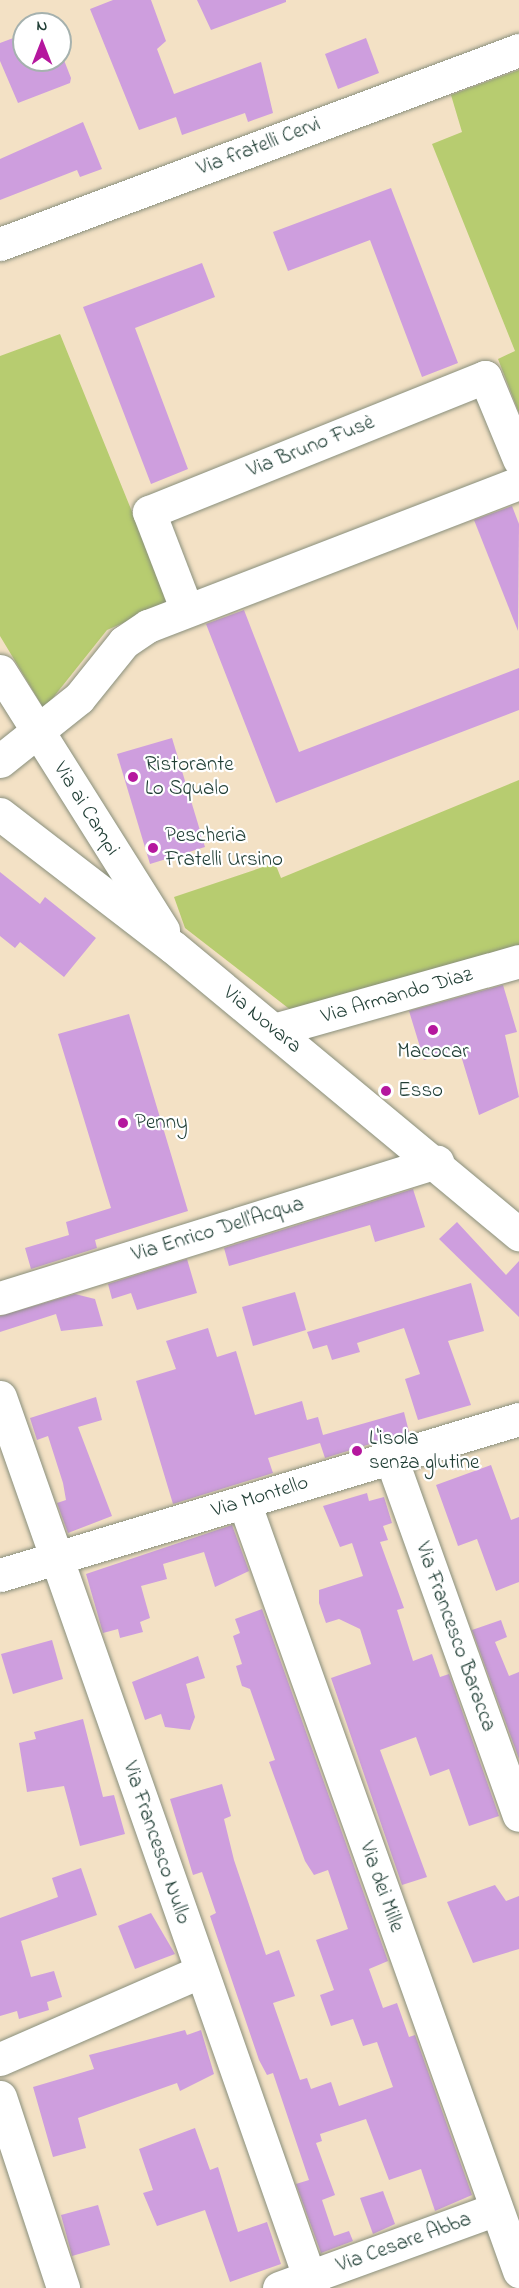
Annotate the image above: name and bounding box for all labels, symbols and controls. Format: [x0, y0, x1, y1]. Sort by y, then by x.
north arrow [12, 12, 72, 72]
text: N [37, 14, 47, 38]
street label: Via fratelli Cervi [194, 112, 324, 182]
street label: Via Bruno Fusè [244, 410, 378, 484]
place label: Ristorante Lo Squalo [145, 752, 234, 802]
street label: Via ai Campi [47, 757, 125, 861]
marker: Ristorante Lo Squalo [126, 770, 140, 784]
place label: Pescheria Fratelli Ursino [165, 823, 283, 873]
marker: Pescheria Fratelli Ursino [146, 841, 160, 855]
street label: Via Armando Diaz [319, 962, 475, 1030]
street label: Via Novara [218, 981, 306, 1059]
marker: Macocar [426, 1023, 440, 1037]
place label: Macocar [397, 1039, 469, 1065]
place label: Esso [398, 1078, 443, 1104]
marker: Esso [379, 1084, 393, 1098]
place label: Penny [135, 1110, 188, 1136]
marker: Penny [116, 1116, 130, 1130]
street label: Via Enrico Dell'Acqua [129, 1192, 307, 1268]
place label: L'isola senza glutine [369, 1426, 480, 1476]
marker: L'isola senza glutine [350, 1444, 364, 1458]
street label: Via Montello [209, 1470, 311, 1524]
street label: Via Francesco Baracca [409, 1539, 501, 1735]
street label: Via Francesco Nullo [116, 1758, 196, 1928]
street label: Via dei Mille [353, 1838, 409, 1936]
street label: Via Cesare Abba [333, 2207, 475, 2279]

